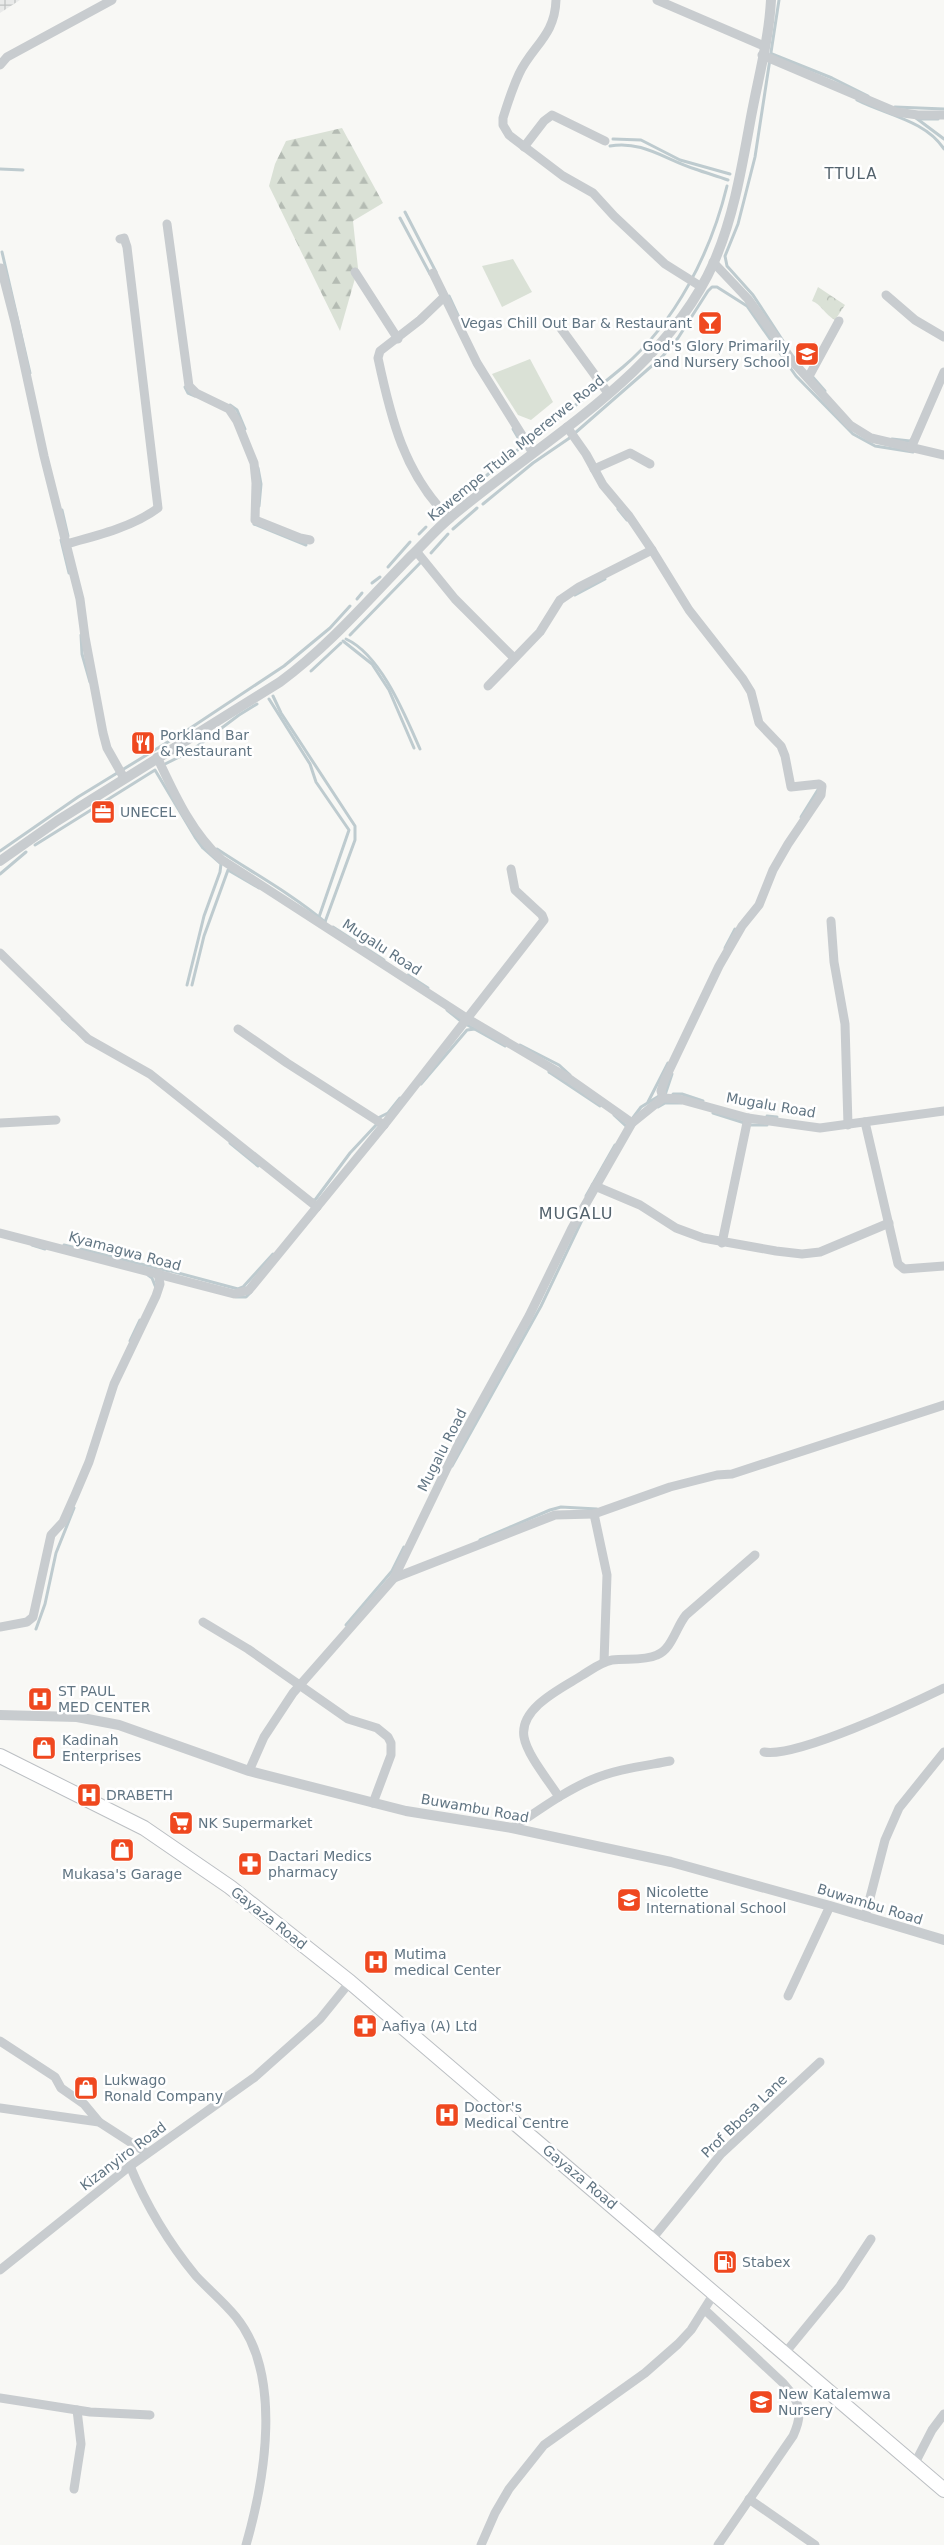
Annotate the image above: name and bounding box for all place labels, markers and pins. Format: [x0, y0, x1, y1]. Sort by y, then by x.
bar icon: Vegas Chill Out Bar & Restaurant [697, 310, 723, 336]
place label: Vegas Chill Out Bar & Restaurant [461, 315, 692, 331]
place label: God's Glory Primarily and Nursery School [642, 338, 790, 370]
school or university icon: God's Glory Primarily and Nursery School [794, 341, 820, 367]
place label: Porkland Bar & Restaurant [160, 727, 253, 759]
restaurant icon: Porkland Bar & Restaurant [130, 730, 156, 756]
office icon: UNECEL [90, 799, 116, 825]
place label: UNECEL [120, 804, 176, 820]
place label: ST PAUL MED CENTER [58, 1683, 151, 1715]
hospital icon: ST PAUL MED CENTER [27, 1686, 53, 1712]
place label: Kadinah Enterprises [62, 1732, 141, 1764]
shop icon: Kadinah Enterprises [31, 1735, 57, 1761]
hospital icon: DRABETH [76, 1782, 102, 1808]
place label: DRABETH [106, 1787, 173, 1803]
supermarket icon: NK Supermarket [168, 1810, 194, 1836]
place label: NK Supermarket [198, 1815, 313, 1831]
shop icon: Mukasa's Garage [109, 1837, 135, 1863]
place label: Dactari Medics pharmacy [268, 1848, 372, 1880]
pharmacy icon: Dactari Medics pharmacy [237, 1851, 263, 1877]
place label: Mukasa's Garage [62, 1866, 182, 1882]
place label: Nicolette International School [646, 1884, 786, 1916]
school or university icon: Nicolette International School [616, 1887, 642, 1913]
place label: Mutima medical Center [394, 1946, 501, 1978]
hospital icon: Mutima medical Center [363, 1949, 389, 1975]
pharmacy icon: Aafiya (A) Ltd [352, 2013, 378, 2039]
place label: Aafiya (A) Ltd [382, 2018, 477, 2034]
place label: Lukwago Ronald Company [104, 2072, 223, 2104]
shop icon: Lukwago Ronald Company [73, 2075, 99, 2101]
place label: Doctor's Medical Centre [464, 2099, 569, 2131]
hospital icon: Doctor's Medical Centre [434, 2102, 460, 2128]
fuel station icon: Stabex [712, 2249, 738, 2275]
place label: Stabex [742, 2254, 791, 2270]
place label: New Katalemwa Nursery [778, 2386, 891, 2418]
school or university icon: New Katalemwa Nursery [748, 2389, 774, 2415]

